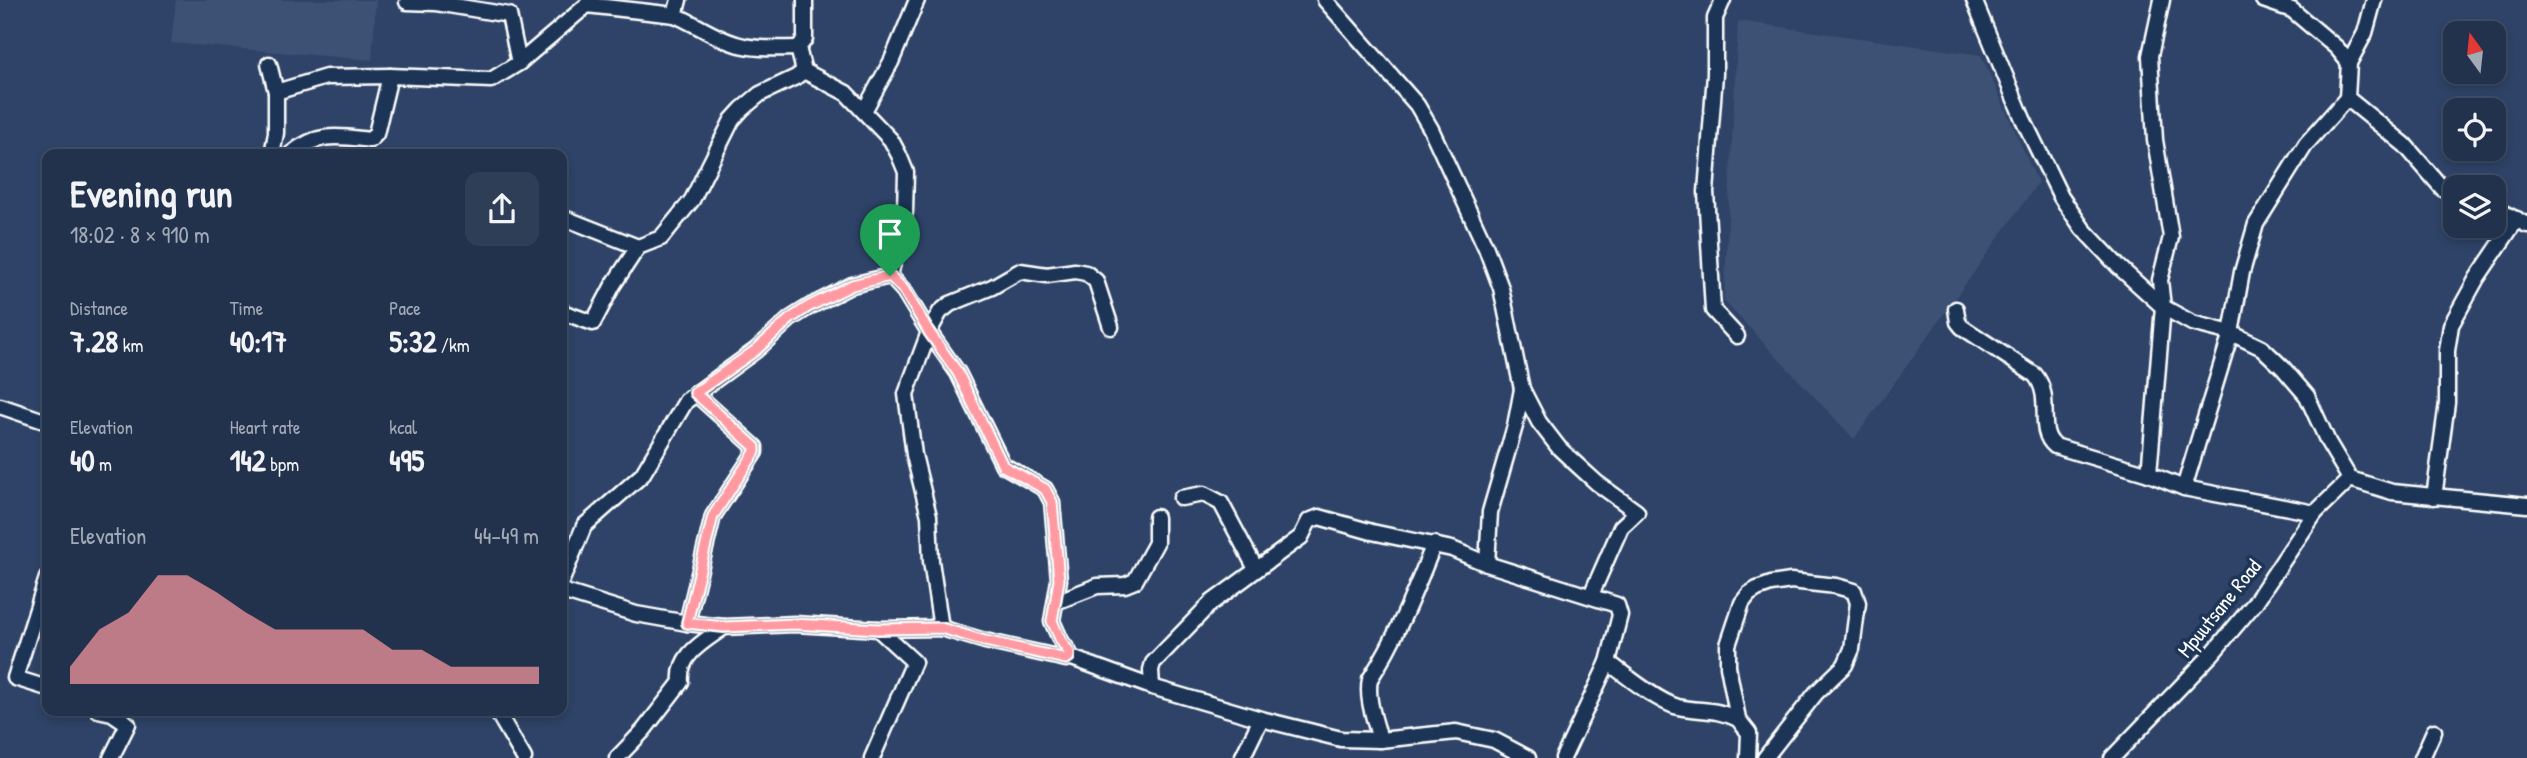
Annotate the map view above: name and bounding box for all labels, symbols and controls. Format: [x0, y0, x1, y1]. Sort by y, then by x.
north arrow [2443, 21, 2506, 84]
map controls [2443, 21, 2506, 238]
button: locate [2443, 98, 2506, 161]
text: Evening run [70, 167, 233, 219]
button: share [465, 172, 539, 246]
button: layers [2443, 175, 2506, 238]
pin [860, 204, 920, 276]
icon: arrive [871, 215, 909, 253]
text: 18:02 · 8 × 910 m [70, 219, 210, 250]
text: Distance [70, 295, 128, 321]
text: Time [230, 295, 263, 321]
text: Pace [389, 295, 421, 321]
text: 7.28 [70, 321, 118, 361]
text: 40:17 [230, 321, 287, 361]
text: 5:32 [389, 321, 436, 361]
text: km [118, 332, 144, 358]
text: /km [436, 332, 470, 358]
text: Elevation [70, 414, 133, 440]
text: Heart rate [230, 414, 301, 440]
text: kcal [389, 414, 417, 440]
text: 40 [70, 440, 95, 480]
text: 142 [230, 440, 266, 480]
text: 495 [389, 440, 424, 480]
text: m [95, 451, 112, 477]
text: bpm [266, 451, 299, 477]
text: Elevation [70, 520, 146, 551]
text: 44–49 m [474, 520, 539, 551]
street label: Mpuutsane Road [2170, 553, 2268, 663]

